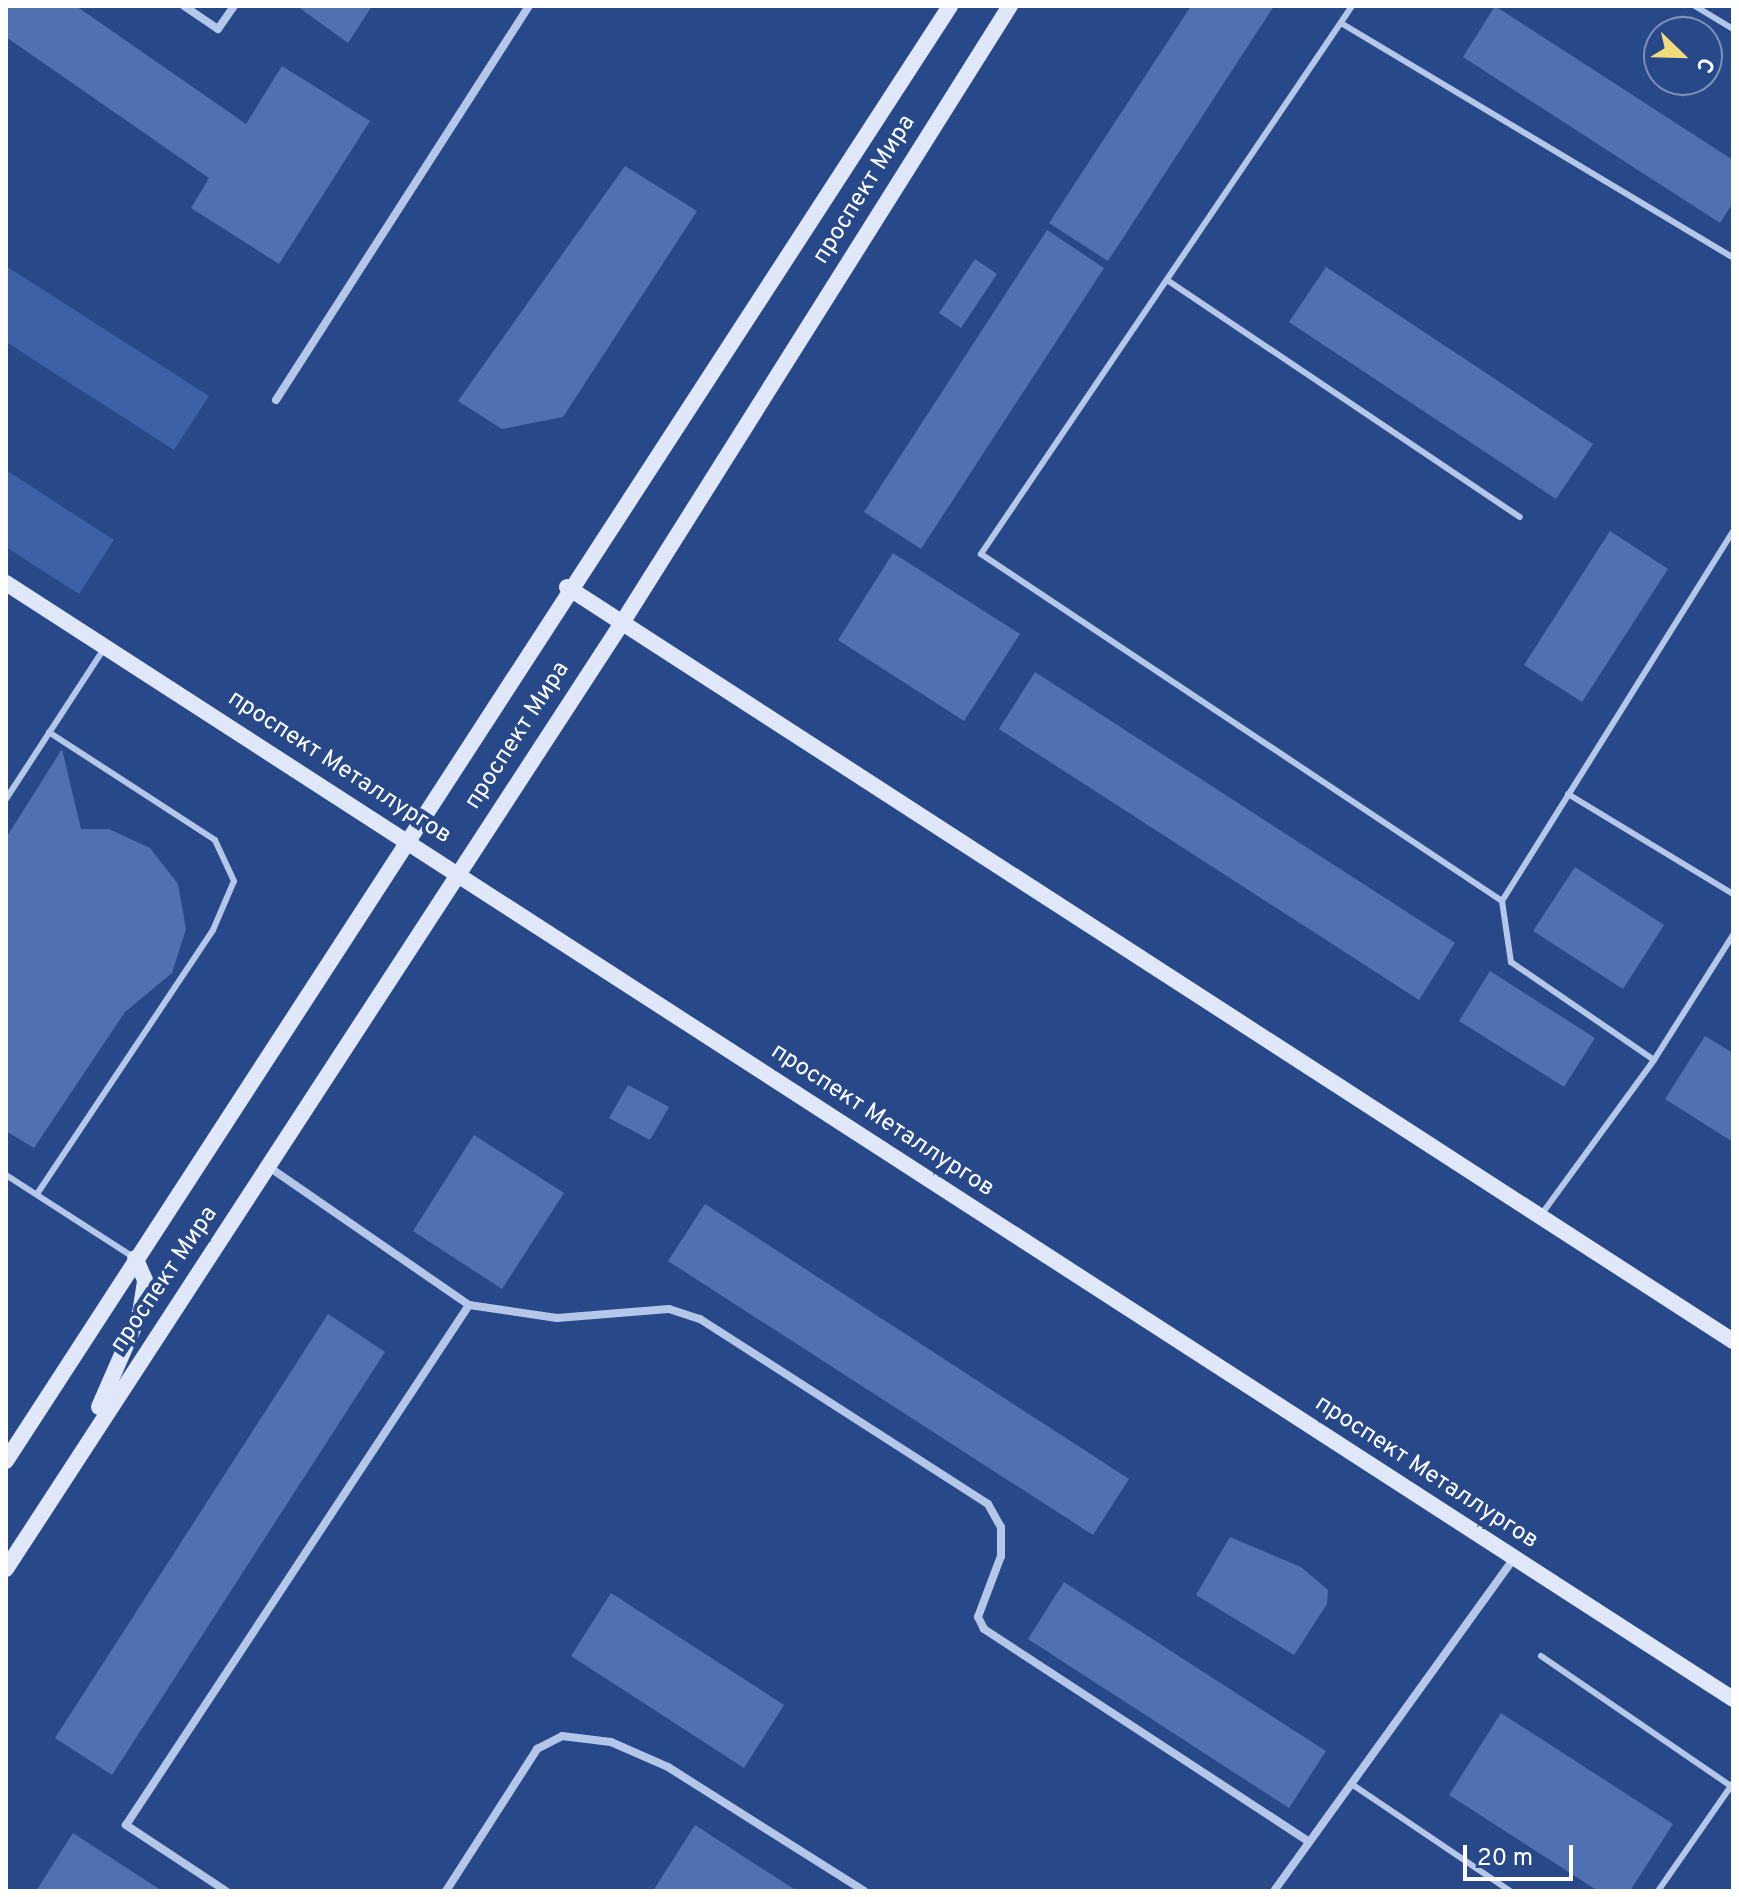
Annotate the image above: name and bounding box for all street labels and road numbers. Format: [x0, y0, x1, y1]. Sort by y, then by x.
street label: проспект Мира [808, 110, 922, 270]
street label: проспект Мира [459, 657, 577, 815]
street label: проспект Металлургов [222, 685, 456, 851]
street label: проспект Металлургов [765, 1038, 999, 1204]
street label: проспект Мира [105, 1201, 225, 1359]
street label: проспект Металлургов [1309, 1390, 1543, 1556]

